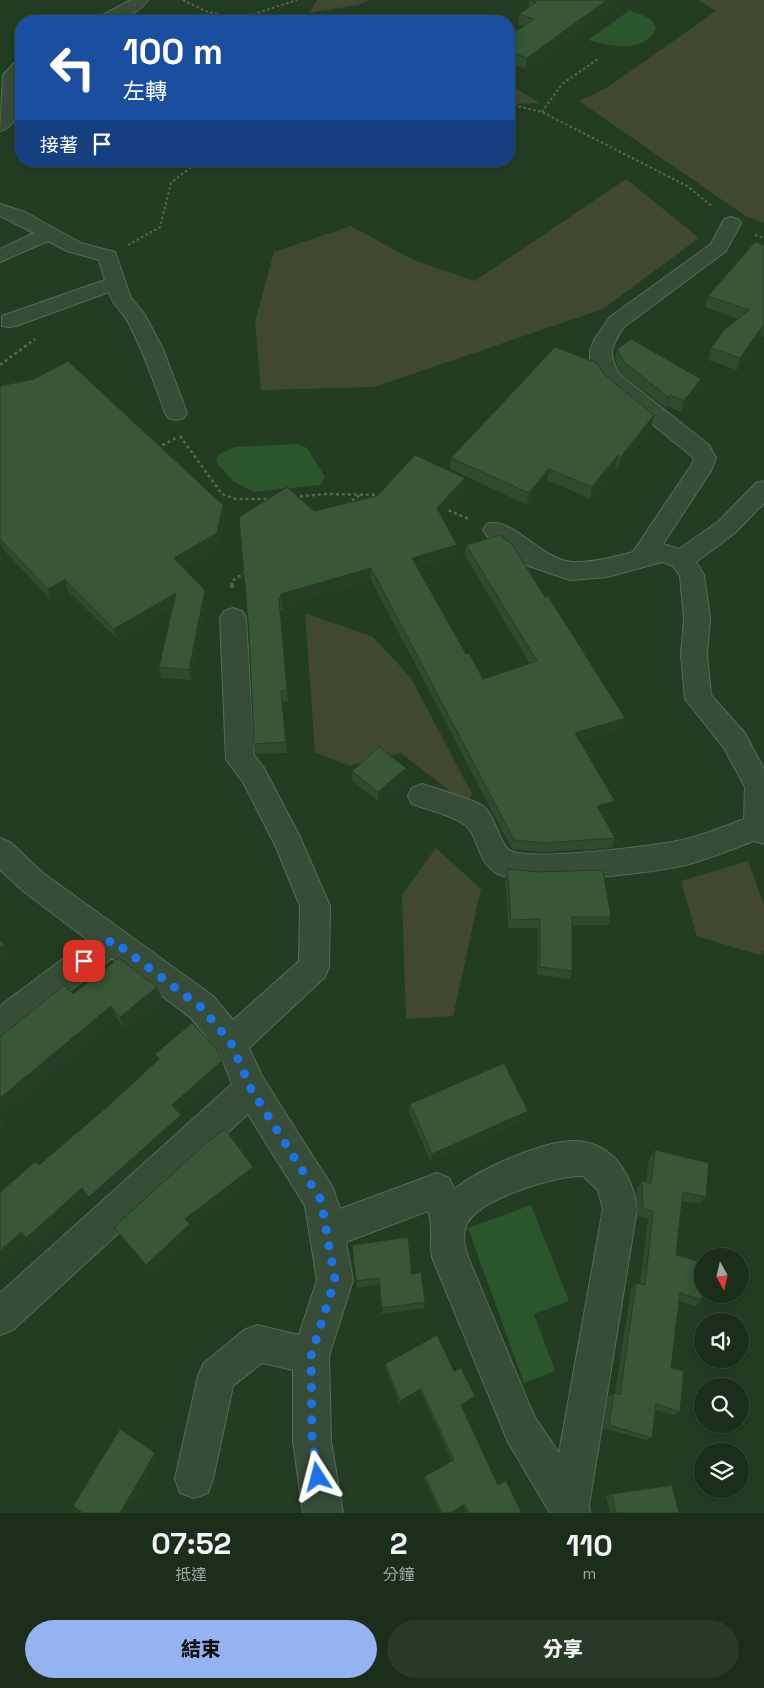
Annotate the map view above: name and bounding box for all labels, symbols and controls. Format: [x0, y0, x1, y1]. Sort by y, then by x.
text: 100 m [123, 30, 223, 74]
icon: left [40, 35, 105, 100]
text: 左轉 [123, 77, 167, 105]
icon: arrive [88, 130, 116, 158]
text: 接著 [40, 133, 78, 158]
pin [63, 940, 105, 982]
icon: arrive [70, 947, 98, 975]
north arrow [694, 1248, 749, 1302]
map controls [694, 1248, 749, 1498]
button: sound [694, 1313, 749, 1368]
button: search [694, 1378, 749, 1433]
button: layers [694, 1443, 749, 1498]
position arrow [291, 1450, 343, 1502]
text: 07:52 [151, 1524, 231, 1563]
text: 2 [390, 1524, 408, 1563]
text: 110 [566, 1526, 613, 1565]
text: m [582, 1563, 596, 1584]
text: 抵達 [175, 1564, 207, 1585]
text: 分鐘 [383, 1564, 415, 1585]
button: 結束 [25, 1620, 377, 1678]
button: 分享 [387, 1620, 739, 1678]

